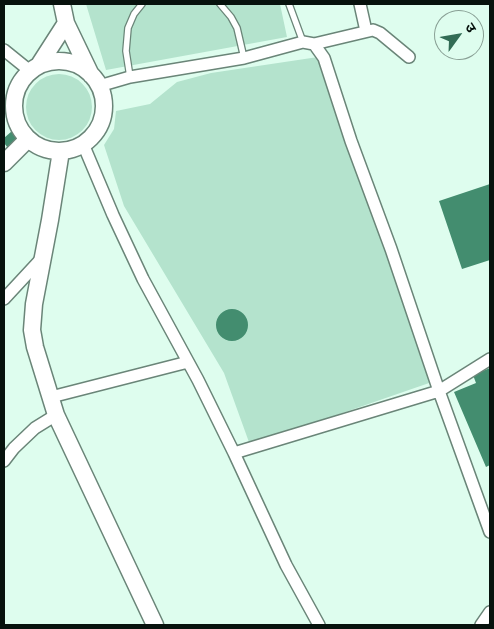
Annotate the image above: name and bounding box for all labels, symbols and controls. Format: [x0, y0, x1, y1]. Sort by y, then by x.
north arrow [434, 10, 484, 60]
text: उ [461, 19, 481, 36]

